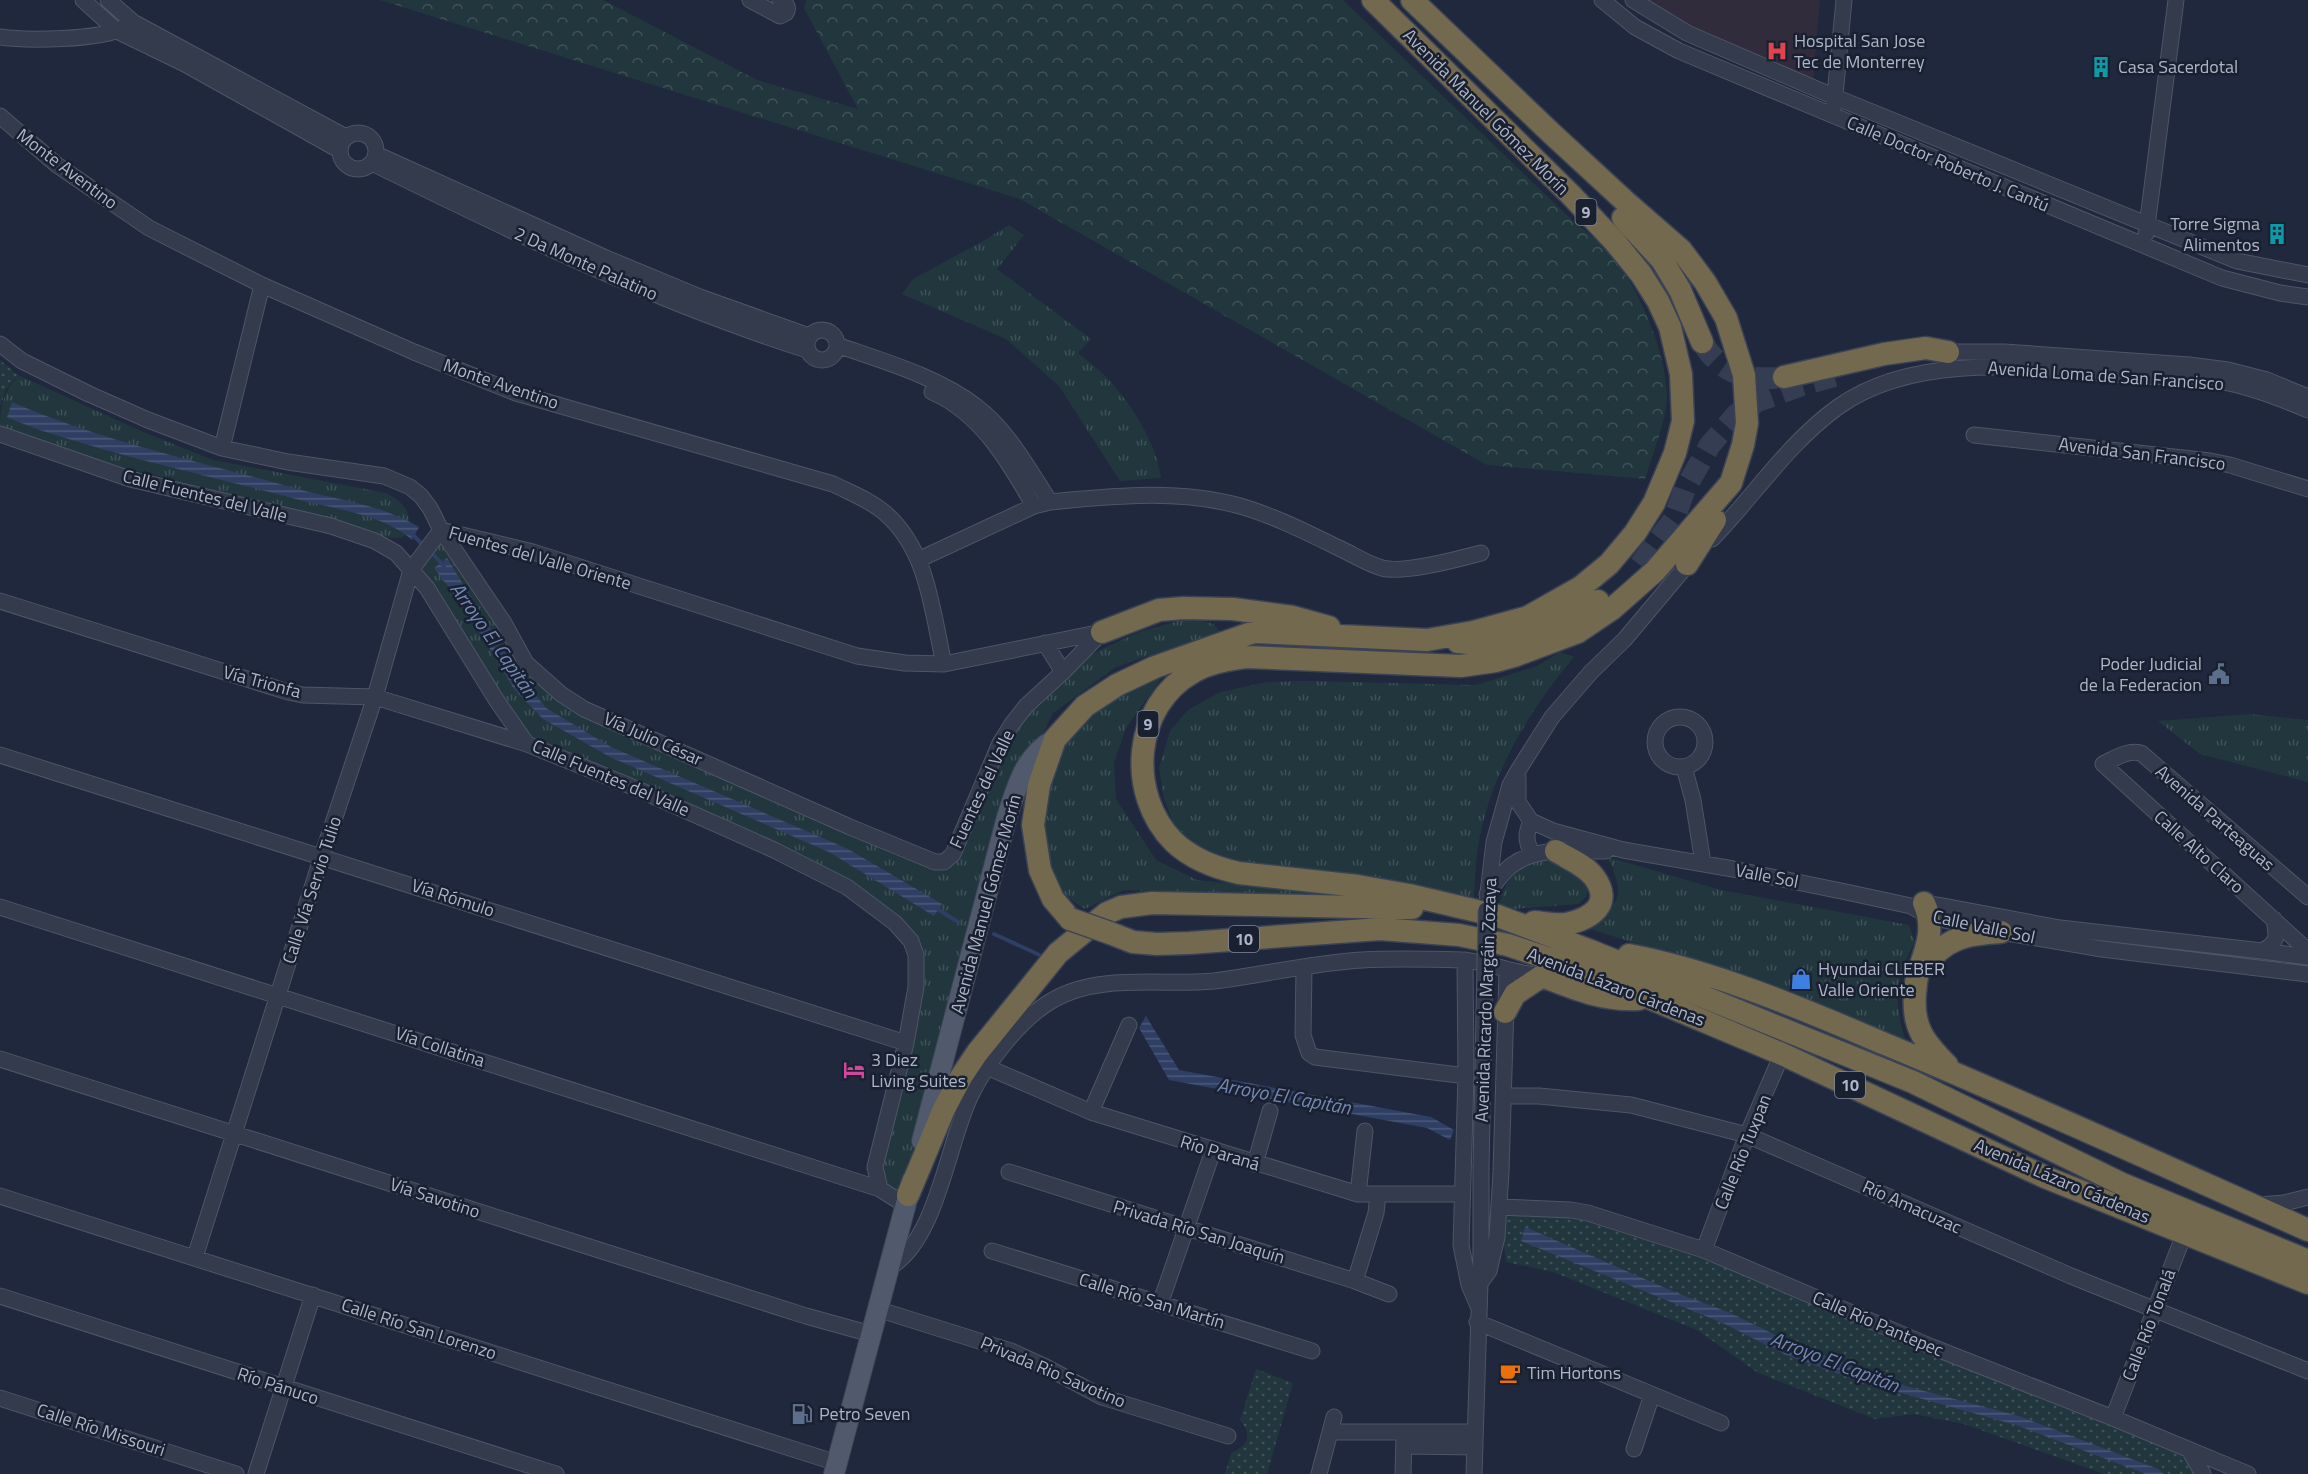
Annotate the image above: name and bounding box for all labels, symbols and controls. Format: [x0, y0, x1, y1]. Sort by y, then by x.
street label: Avenida Manuel Gómez Morín [1397, 22, 1576, 201]
place label: Hospital San Jose Tec de Monterrey [1794, 27, 1925, 75]
hospital icon: Hospital San Jose Tec de Monterrey [1765, 39, 1789, 63]
place label: Casa Sacerdotal [2118, 53, 2238, 80]
building icon: Casa Sacerdotal [2089, 55, 2113, 79]
street label: Calle Doctor Roberto J. Cantú [1843, 109, 2054, 218]
street label: Monte Aventino [11, 122, 124, 216]
road number: 9 [1576, 199, 1596, 225]
place label: Torre Sigma Alimentos [2170, 210, 2260, 258]
street label: 2 Da Monte Palatino [510, 220, 662, 307]
building icon: Torre Sigma Alimentos [2265, 222, 2289, 246]
street label: Monte Aventino [440, 351, 563, 416]
street label: Avenida Loma de San Francisco [1987, 354, 2225, 397]
street label: Avenida San Francisco [2057, 430, 2227, 477]
street label: Calle Fuentes del Valle [120, 462, 290, 529]
street label: Fuentes del Valle Oriente [446, 519, 634, 596]
water label: Arroyo El Capitán [443, 575, 547, 705]
place label: Poder Judicial de la Federacion [2079, 650, 2202, 698]
street label: Vía Trionfa [220, 658, 304, 705]
public building icon: Poder Judicial de la Federacion [2207, 662, 2231, 686]
street label: Vía Julio César [599, 705, 707, 772]
road number: 9 [1138, 711, 1158, 737]
street label: Fuentes del Valle [942, 725, 1021, 853]
street label: Calle Fuentes del Valle [528, 732, 694, 823]
street label: Avenida Parteaguas [2150, 758, 2281, 877]
street label: Avenida Manuel Gómez Morín [943, 791, 1028, 1016]
street label: Calle Alto Claro [2148, 804, 2250, 900]
street label: Calle Vía Servio Tulio [275, 813, 348, 967]
street label: Valle Sol [1733, 856, 1801, 895]
street label: Vía Rómulo [408, 871, 498, 924]
street label: Avenida Ricardo Margáin Zozaya [1468, 877, 1503, 1123]
street label: Calle Valle Sol [1930, 902, 2038, 951]
road number: 10 [1229, 926, 1259, 952]
street label: Avenida Lázaro Cárdenas [1523, 940, 1709, 1033]
place label: Hyundai CLEBER Valle Oriente [1818, 955, 1945, 1003]
shop icon: Hyundai CLEBER Valle Oriente [1789, 967, 1813, 991]
street label: Vía Collatina [392, 1019, 488, 1074]
place label: 3 Diez Living Suites [871, 1046, 966, 1094]
hotel icon: 3 Diez Living Suites [842, 1058, 866, 1082]
water label: Arroyo El Capitán [1215, 1068, 1354, 1123]
road number: 10 [1835, 1072, 1865, 1098]
street label: Calle Río Tuxpan [1707, 1090, 1778, 1214]
street label: Río Paraná [1177, 1128, 1263, 1177]
street label: Avenida Lázaro Cárdenas [1970, 1131, 2154, 1230]
street label: Vía Savotino [387, 1170, 484, 1225]
street label: Río Amacuzac [1858, 1173, 1966, 1240]
street label: Privada Río San Joaquín [1110, 1193, 1288, 1270]
street label: Calle Río San Martín [1076, 1265, 1228, 1336]
street label: Calle Río Tonalá [2115, 1265, 2182, 1385]
street label: Calle Río Pantepec [1809, 1284, 1948, 1363]
street label: Calle Río San Lorenzo [338, 1291, 500, 1366]
water label: Arroyo El Capitán [1766, 1323, 1905, 1401]
street label: Privada Rio Savotino [976, 1329, 1130, 1414]
place label: Tim Hortons [1527, 1359, 1621, 1386]
street label: Río Pánuco [234, 1360, 323, 1411]
cafe icon: Tim Hortons [1498, 1361, 1522, 1385]
street label: Calle Río Missouri [33, 1396, 169, 1463]
place label: Petro Seven [819, 1400, 910, 1427]
fuel station icon: Petro Seven [790, 1402, 814, 1426]

